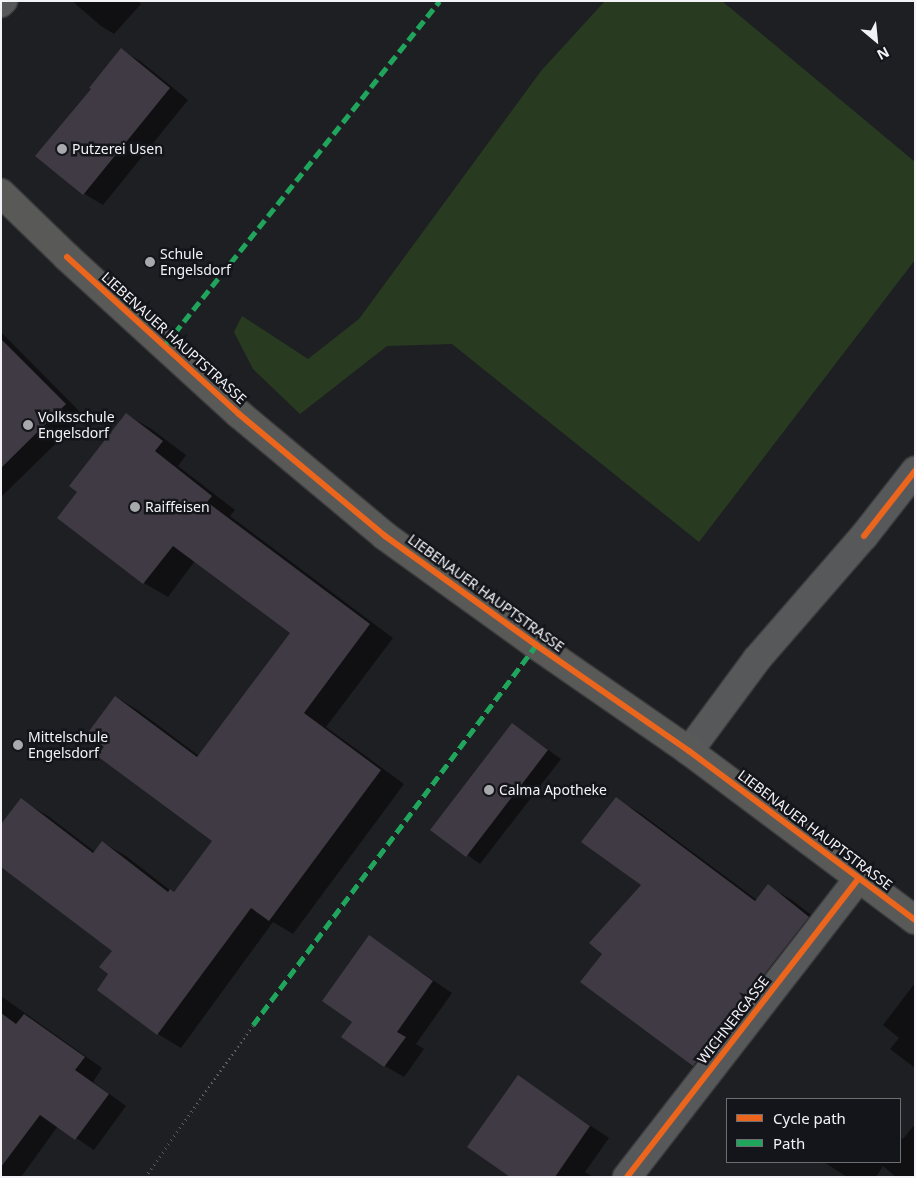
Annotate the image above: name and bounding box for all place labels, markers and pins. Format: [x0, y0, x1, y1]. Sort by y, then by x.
place label: Putzerei Usen [72, 141, 163, 157]
marker: Putzerei Usen [56, 143, 68, 155]
place label: Schule Engelsdorf [160, 246, 231, 278]
marker: Schule Engelsdorf [144, 256, 156, 268]
place label: Volksschule Engelsdorf [38, 409, 115, 442]
marker: Volksschule Engelsdorf [22, 419, 34, 431]
place label: Raiffeisen [145, 499, 210, 515]
marker: Raiffeisen [129, 501, 141, 513]
place label: Mittelschule Engelsdorf [28, 729, 108, 762]
marker: Mittelschule Engelsdorf [12, 739, 24, 751]
place label: Calma Apotheke [499, 782, 607, 798]
marker: Calma Apotheke [483, 784, 495, 796]

